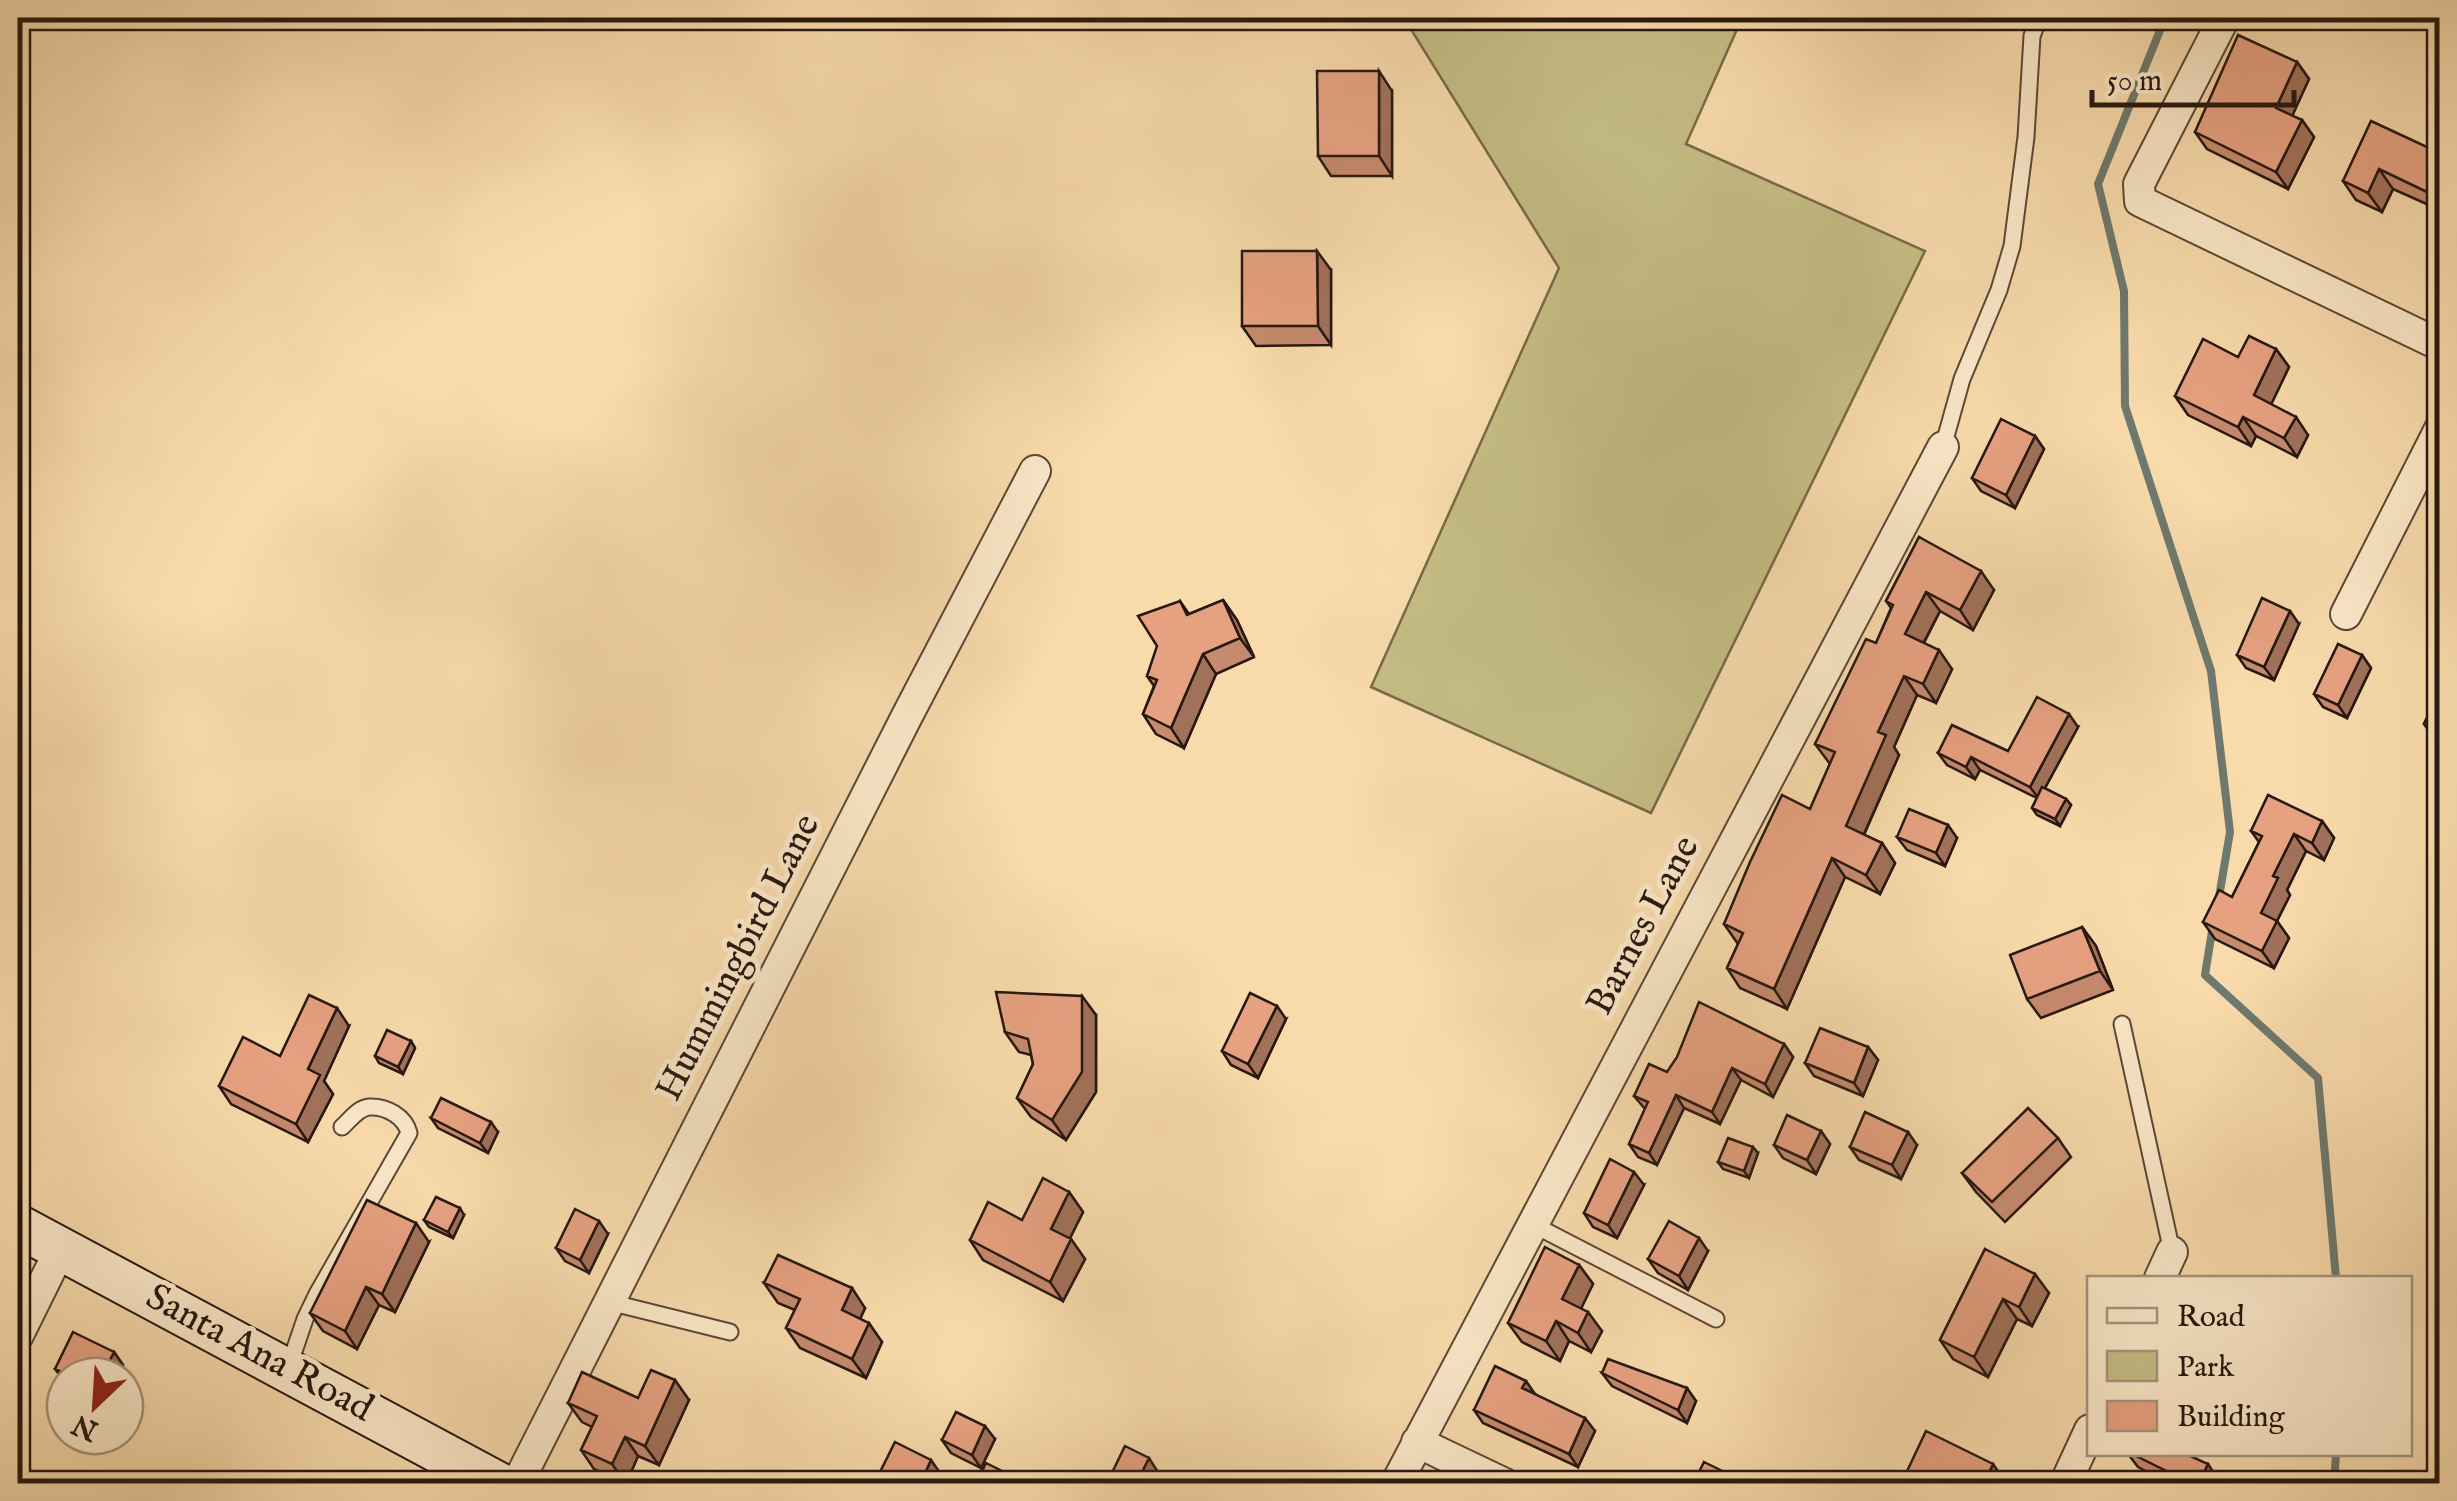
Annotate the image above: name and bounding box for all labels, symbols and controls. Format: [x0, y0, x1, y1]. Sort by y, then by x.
scale bar [2092, 45, 2294, 107]
text: 50 m [2107, 63, 2162, 101]
street label: Hummingbird Lane [646, 807, 832, 1109]
street label: Barnes Lane [1577, 828, 1711, 1024]
street label: Santa Ana Road [137, 1274, 381, 1434]
legend [2087, 1276, 2412, 1456]
text: Road [2177, 1299, 2246, 1337]
text: Park [2177, 1349, 2235, 1387]
north arrow [45, 1356, 145, 1456]
text: Building [2177, 1399, 2286, 1437]
text: N [67, 1405, 105, 1448]

